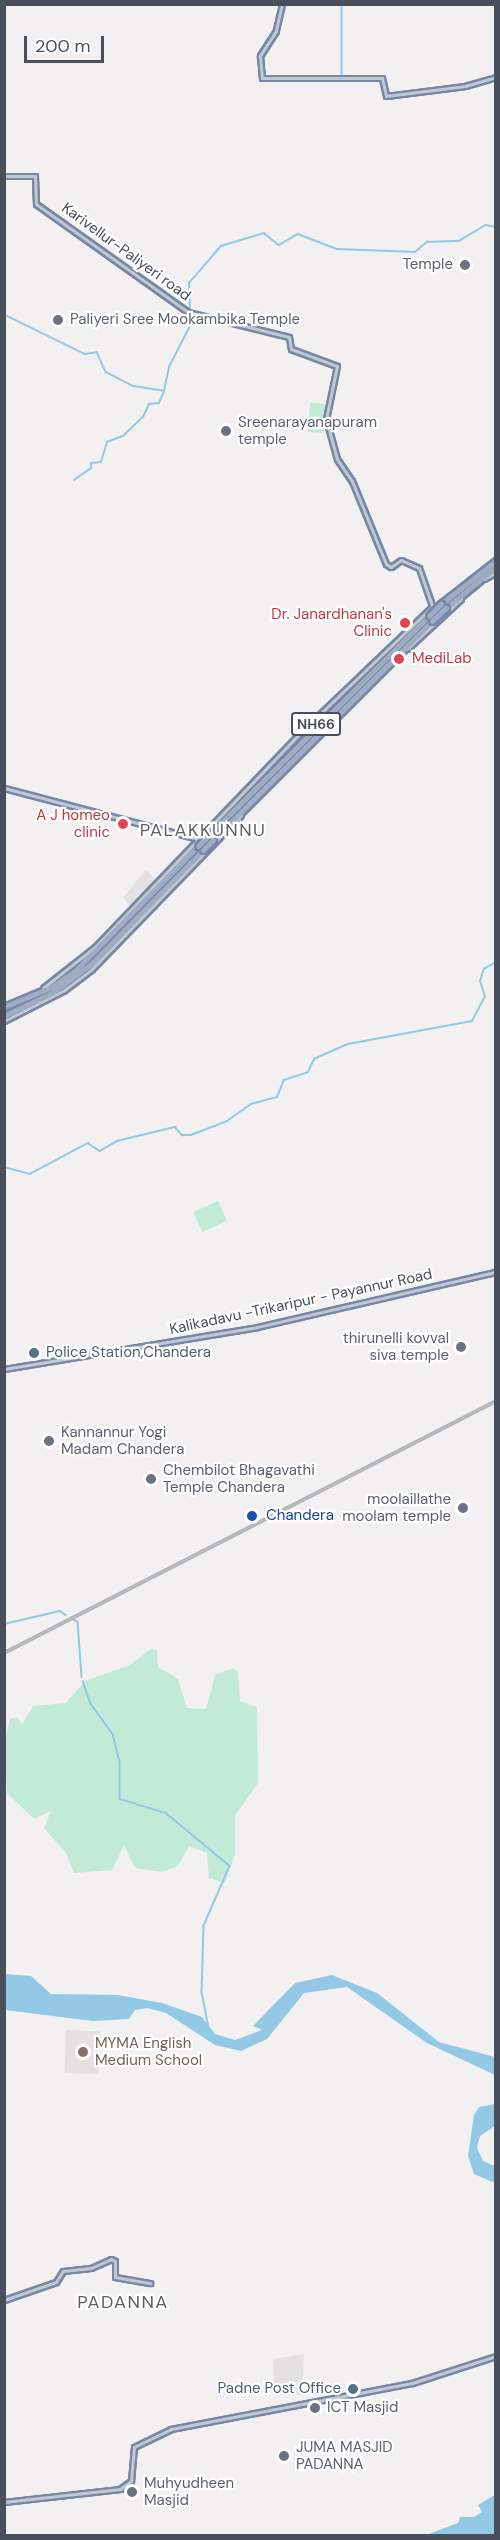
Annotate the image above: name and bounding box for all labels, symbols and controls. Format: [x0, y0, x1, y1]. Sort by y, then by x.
scale bar [27, 24, 106, 62]
text: 200 m [35, 34, 91, 58]
street label: Karivellur-Paliyeri road [58, 199, 194, 305]
place label: Temple [403, 256, 453, 274]
marker: Temple [458, 258, 472, 272]
place label: Paliyeri Sree Mookambika Temple [70, 311, 300, 329]
marker: Paliyeri Sree Mookambika Temple [51, 313, 65, 327]
place label: Sreenarayanapuram temple [238, 413, 377, 448]
marker: Sreenarayanapuram temple [219, 424, 233, 438]
place label: Dr. Janardhanan's Clinic [271, 605, 392, 640]
marker: Dr. Janardhanan's Clinic [396, 614, 414, 632]
marker: MediLab [390, 650, 408, 668]
place label: MediLab [412, 650, 472, 668]
road number: NH66 [290, 713, 342, 735]
place label: A J homeo clinic [36, 806, 110, 841]
marker: A J homeo clinic [114, 815, 132, 833]
district label: PALAKKUNNU [140, 819, 266, 841]
street label: Kalikadavu -Trikaripur - Payannur Road [168, 1265, 434, 1339]
place label: thirunelli kovval siva temple [343, 1329, 449, 1364]
marker: thirunelli kovval siva temple [454, 1340, 468, 1354]
place label: Police Station,Chandera [46, 1344, 211, 1362]
marker: Police Station,Chandera [27, 1346, 41, 1360]
place label: Kannannur Yogi Madam Chandera [61, 1423, 184, 1458]
marker: Kannannur Yogi Madam Chandera [42, 1434, 56, 1448]
place label: Chembilot Bhagavathi Temple Chandera [163, 1461, 315, 1496]
marker: Chembilot Bhagavathi Temple Chandera [144, 1472, 158, 1486]
place label: moolaillathe moolam temple [342, 1490, 451, 1525]
marker: moolaillathe moolam temple [456, 1501, 470, 1515]
marker: Chandera [243, 1507, 261, 1525]
place label: Chandera [266, 1507, 334, 1525]
place label: MYMA English Medium School [95, 2034, 202, 2069]
marker: MYMA English Medium School [76, 2045, 90, 2059]
district label: PADANNA [77, 2291, 169, 2313]
place label: Padne Post Office [217, 2380, 341, 2398]
marker: Padne Post Office [346, 2382, 360, 2396]
place label: ICT Masjid [327, 2399, 398, 2417]
marker: ICT Masjid [308, 2401, 322, 2415]
place label: JUMA MASJID PADANNA [296, 2438, 393, 2473]
marker: JUMA MASJID PADANNA [277, 2449, 291, 2463]
place label: Muhyudheen Masjid [144, 2474, 234, 2509]
marker: Muhyudheen Masjid [125, 2485, 139, 2499]

